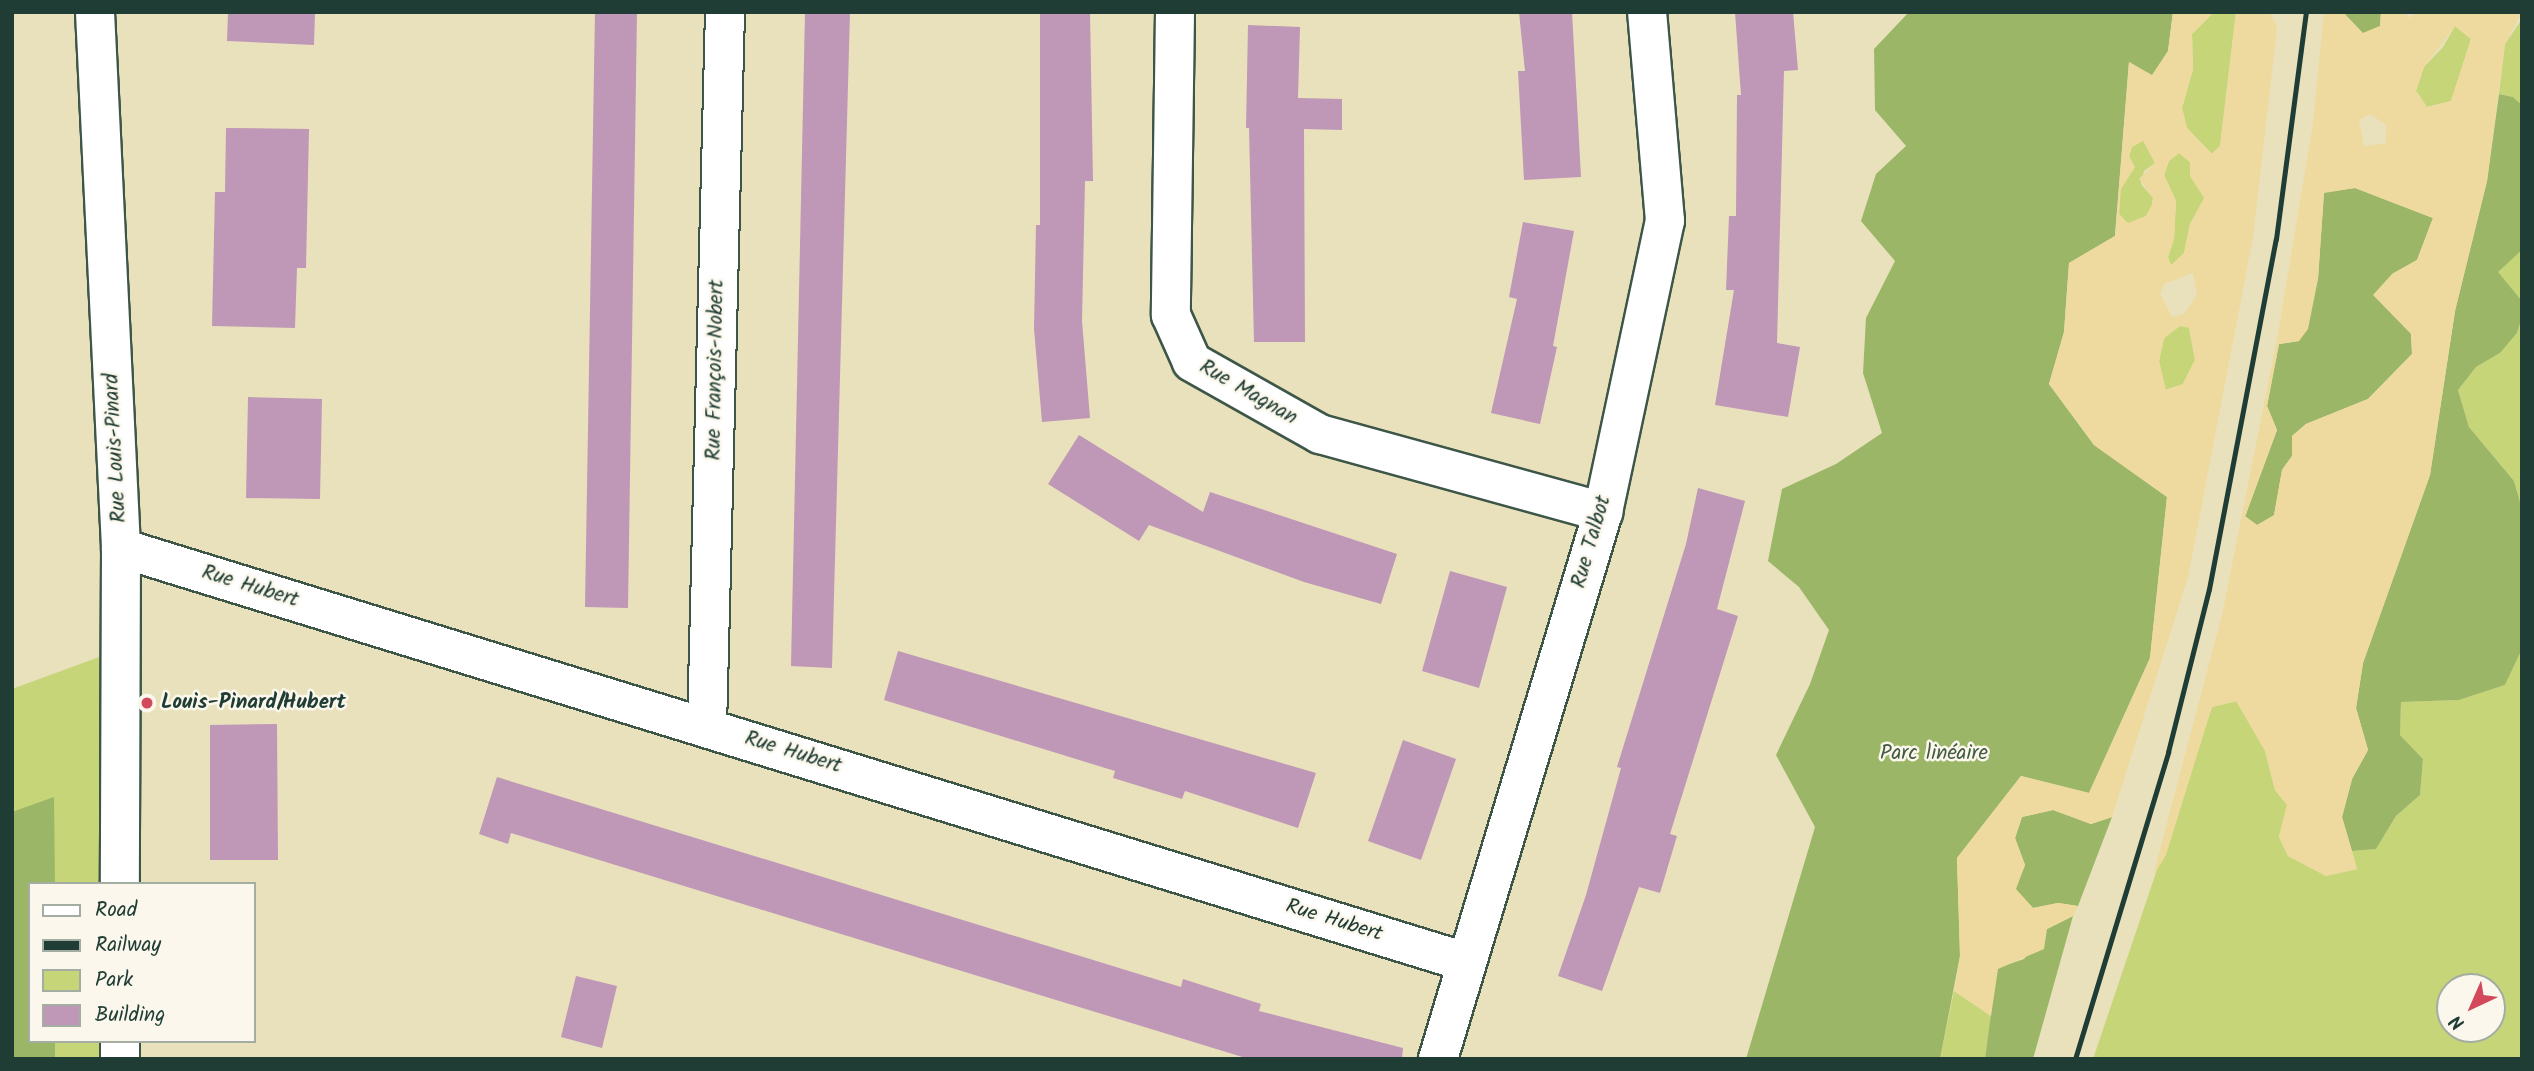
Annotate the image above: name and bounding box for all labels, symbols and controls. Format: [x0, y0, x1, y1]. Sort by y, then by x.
street label: Rue François-Nobert [702, 279, 730, 461]
street label: Rue Magnan [1195, 355, 1301, 431]
street label: Rue Louis-Pinard [99, 373, 133, 523]
street label: Rue Talbot [1567, 493, 1617, 591]
street label: Rue Hubert [199, 560, 301, 614]
place label: Louis-Pinard/Hubert [161, 690, 346, 716]
marker: Louis-Pinard/Hubert [139, 695, 155, 711]
street label: Rue Hubert [742, 726, 844, 780]
park label: Parc linéaire [1880, 741, 1988, 767]
legend [28, 882, 256, 1043]
text: Road [95, 894, 137, 927]
street label: Rue Hubert [1283, 894, 1385, 948]
text: Railway [95, 929, 161, 962]
text: Park [95, 964, 133, 997]
north arrow [2436, 973, 2506, 1043]
text: Building [95, 999, 165, 1032]
text: N [2443, 1007, 2473, 1037]

